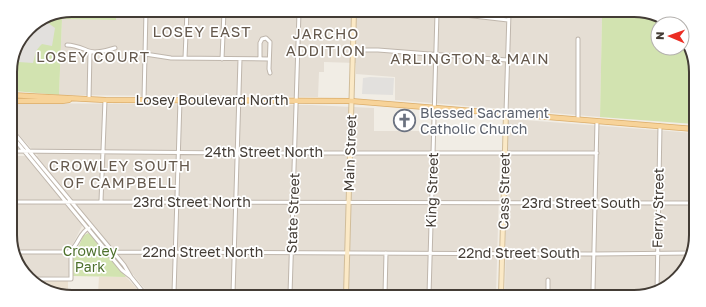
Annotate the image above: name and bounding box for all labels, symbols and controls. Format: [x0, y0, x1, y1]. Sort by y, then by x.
north arrow [650, 16, 690, 56]
district label: LOSEY EAST [152, 22, 252, 40]
district label: JARCHO ADDITION [286, 24, 366, 59]
text: N [653, 31, 666, 40]
district label: LOSEY COURT [36, 47, 150, 65]
district label: ARLINGTON & MAIN [390, 49, 550, 67]
street label: Losey Boulevard North [135, 91, 289, 108]
place label: Blessed Sacrament Catholic Church [420, 104, 549, 137]
church icon: Blessed Sacrament Catholic Church [392, 108, 418, 134]
street label: Main Street [340, 114, 359, 192]
street label: 24th Street North [205, 143, 323, 160]
street label: King Street [422, 152, 441, 228]
street label: Cass Street [494, 152, 513, 230]
district label: CROWLEY SOUTH OF CAMPBELL [49, 156, 191, 191]
street label: Ferry Street [648, 168, 667, 248]
street label: State Street [283, 172, 302, 254]
street label: 23rd Street North [133, 193, 251, 210]
street label: 23rd Street South [522, 194, 640, 211]
park label: Crowley Park [63, 242, 117, 275]
street label: 22nd Street North [143, 243, 263, 260]
street label: 22nd Street South [458, 244, 580, 261]

